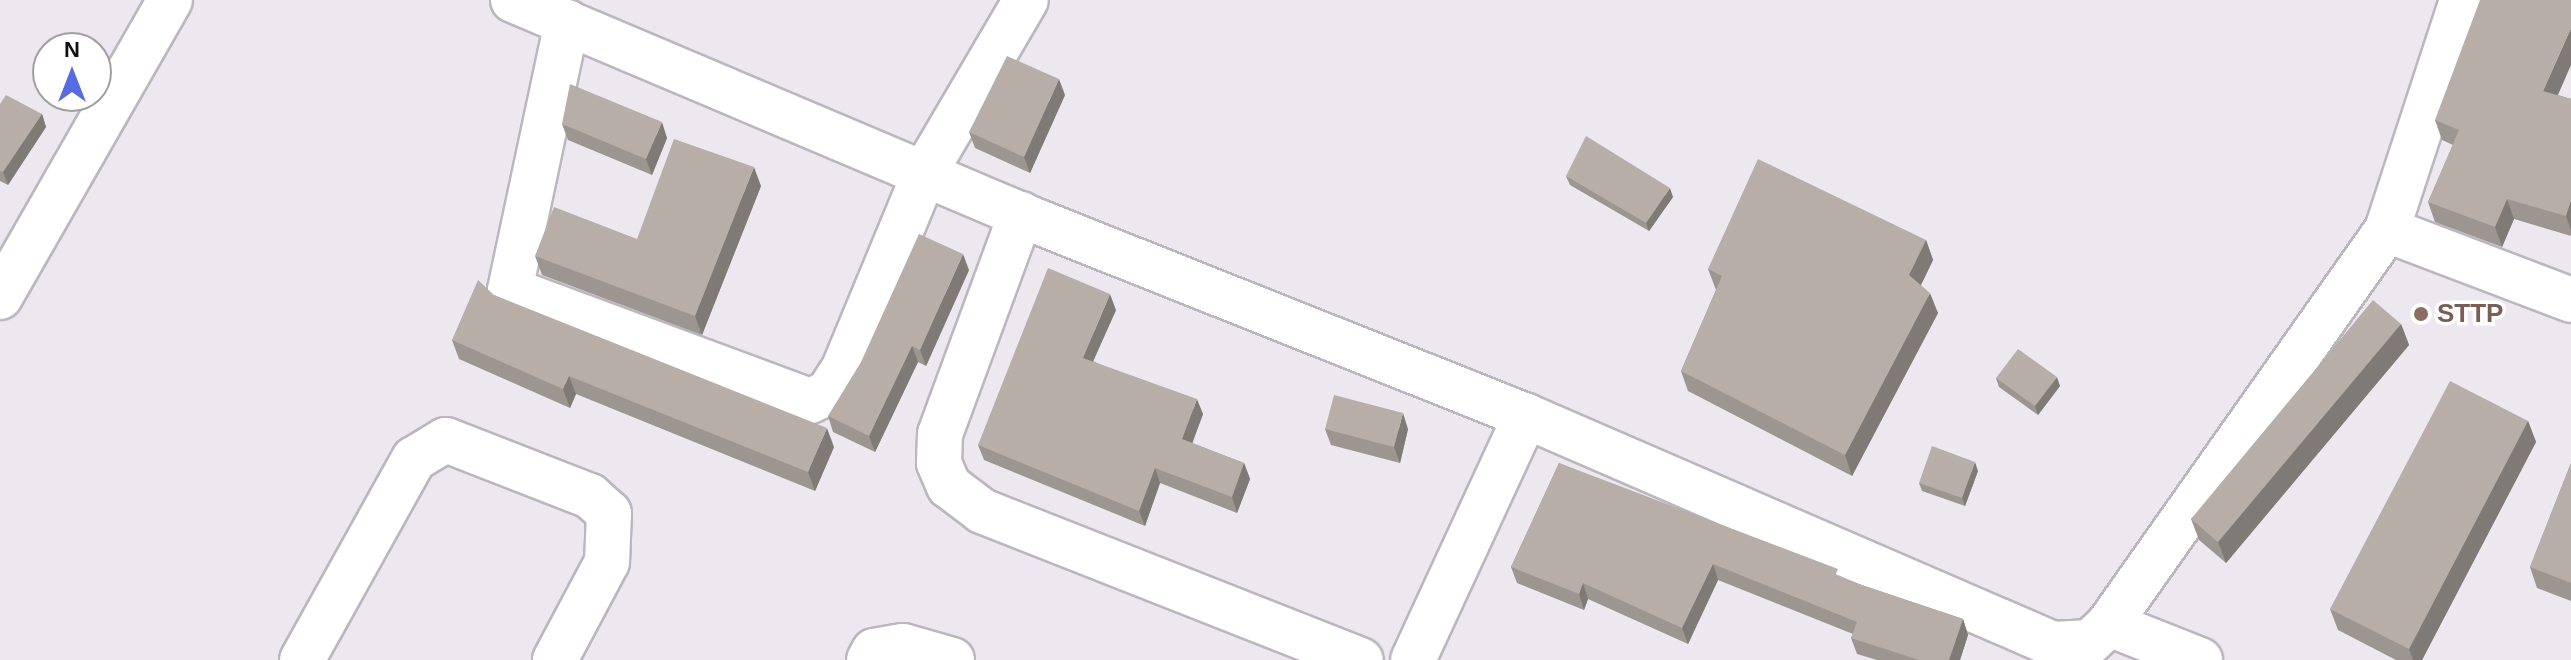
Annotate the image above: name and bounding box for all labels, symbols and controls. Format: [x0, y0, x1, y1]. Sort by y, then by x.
north arrow [32, 32, 112, 112]
text: N [64, 37, 80, 62]
place label: STTP [2437, 298, 2503, 330]
marker: STTP [2412, 305, 2430, 323]

